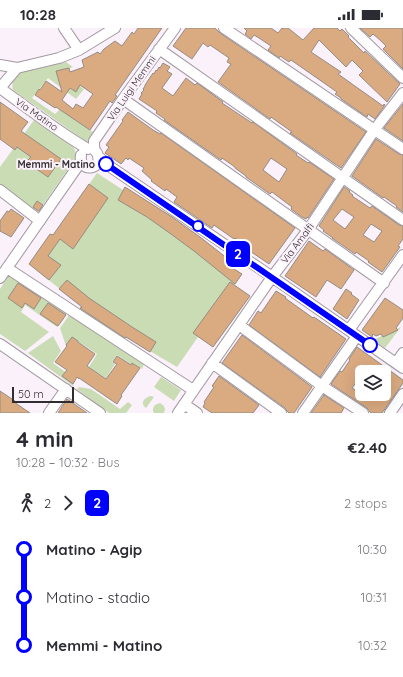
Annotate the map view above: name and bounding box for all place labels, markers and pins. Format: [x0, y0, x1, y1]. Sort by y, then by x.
marker: Memmi - Matino [98, 156, 114, 172]
place label: Memmi - Matino [17, 158, 95, 171]
unlabelled marker [192, 220, 204, 232]
unlabelled marker [362, 337, 378, 353]

